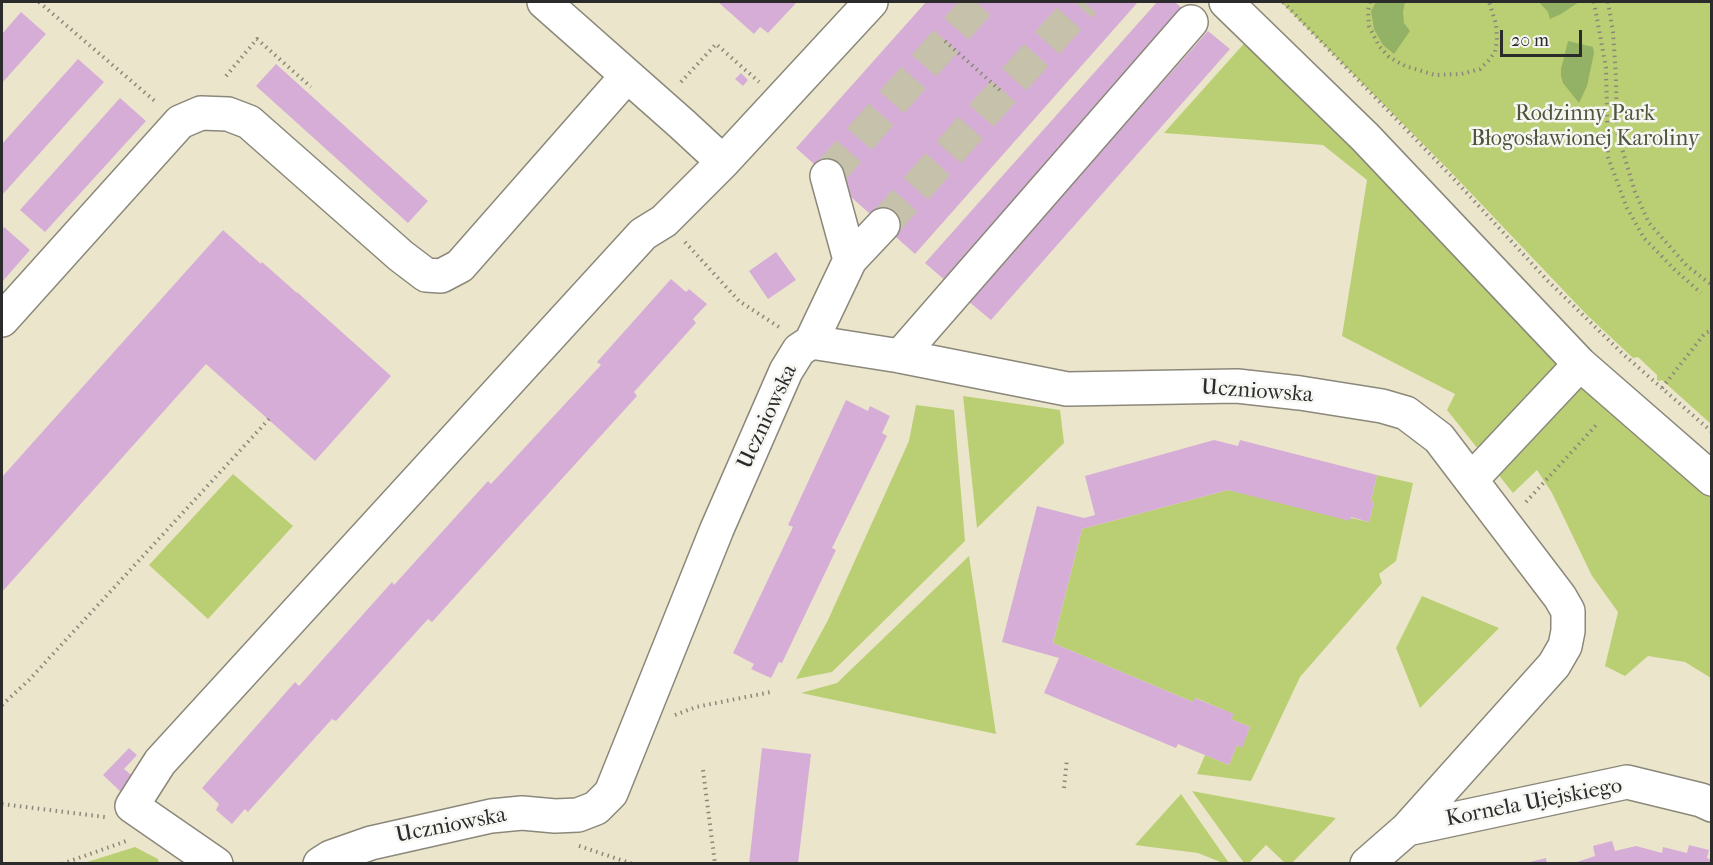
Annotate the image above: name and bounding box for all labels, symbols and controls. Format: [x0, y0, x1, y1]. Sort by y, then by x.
scale bar [1503, 18, 1586, 56]
text: 20 m [1511, 30, 1549, 51]
park label: Rodzinny Park Błogosławionej Karoliny [1471, 102, 1699, 154]
street label: Uczniowska [732, 361, 804, 473]
street label: Uczniowska [1200, 375, 1314, 409]
street label: Kornela Ujejskiego [1444, 773, 1624, 833]
street label: Uczniowska [393, 802, 509, 850]

